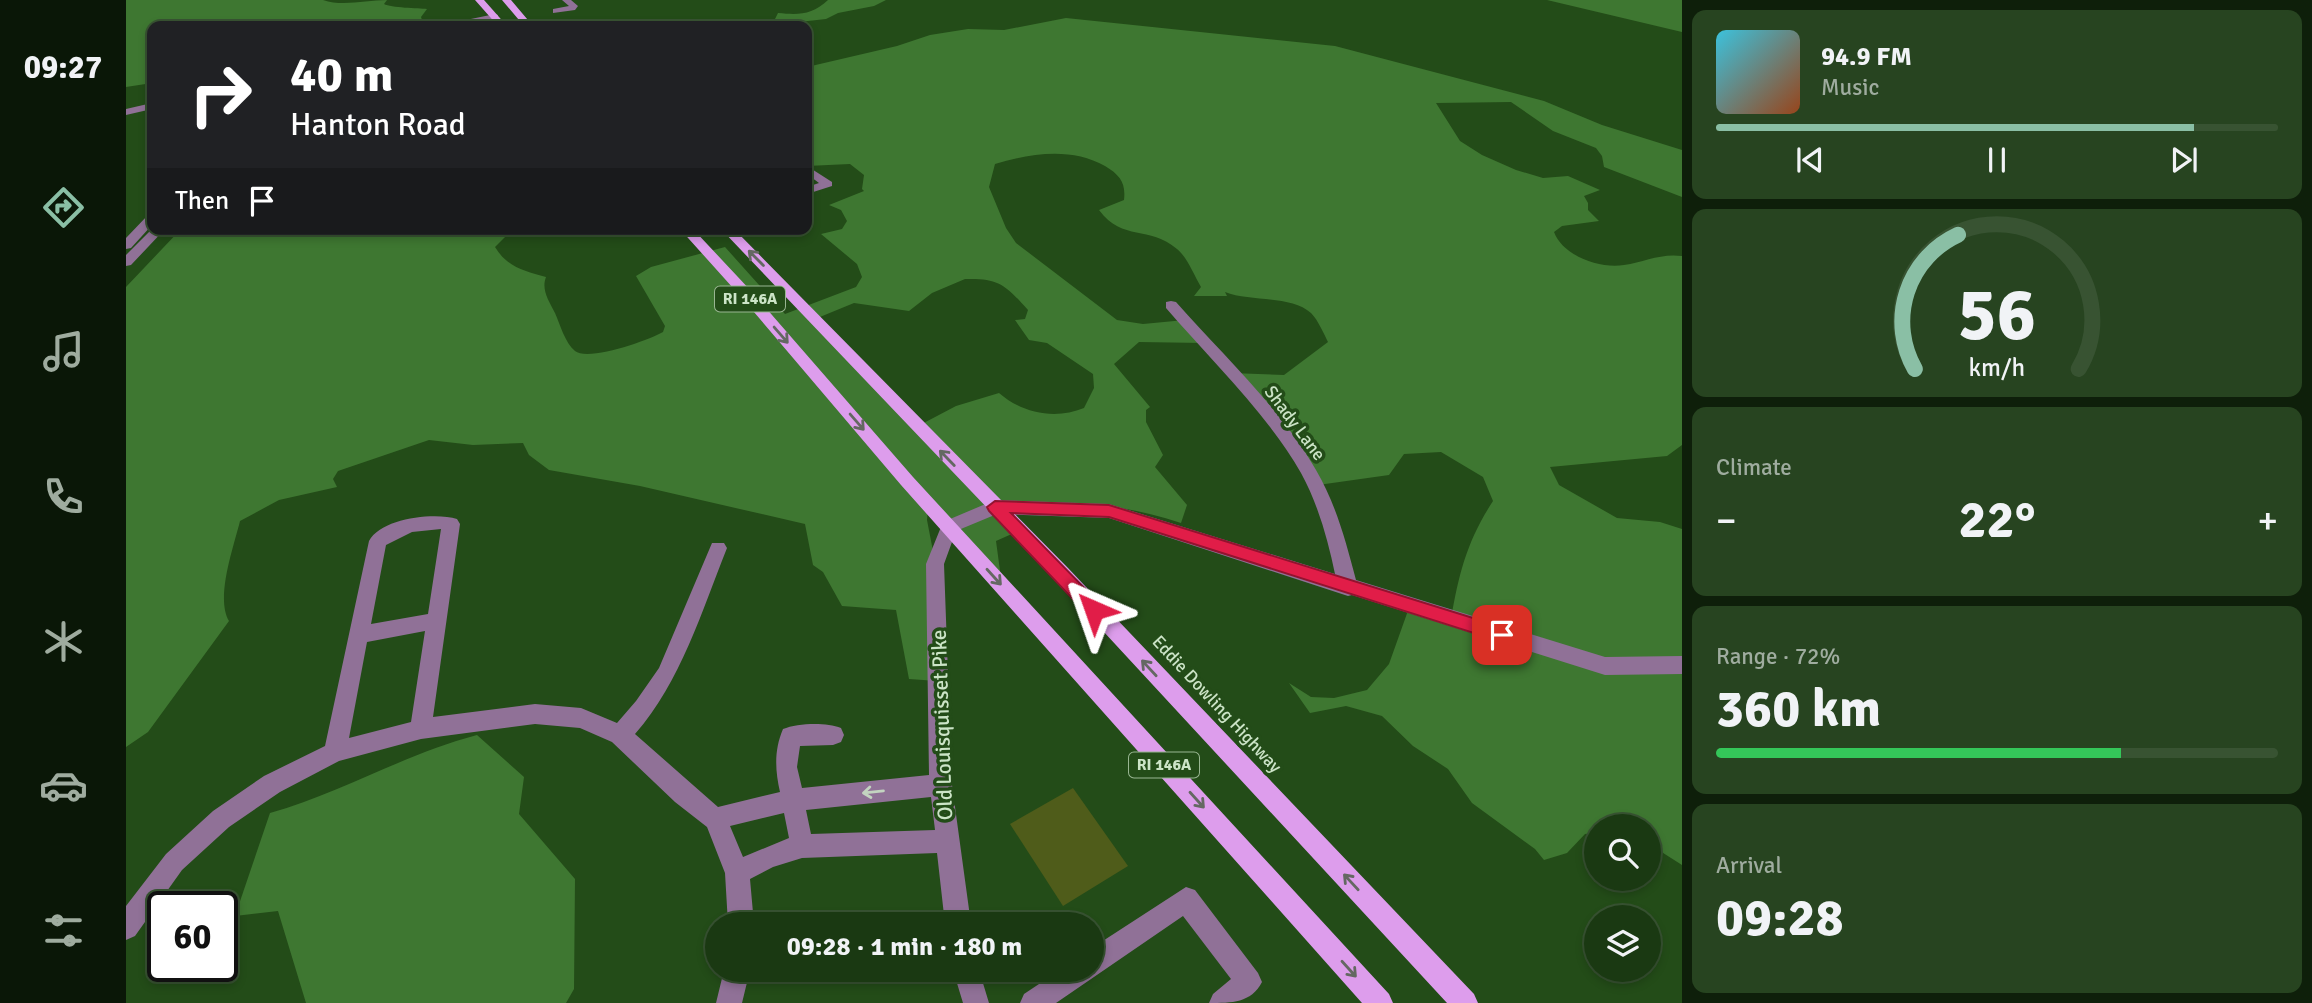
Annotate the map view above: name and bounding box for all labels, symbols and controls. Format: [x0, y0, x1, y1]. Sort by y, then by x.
text: 94.9 FM [1821, 41, 1912, 73]
text: 40 m [290, 45, 393, 105]
text: 09:27 [24, 48, 102, 87]
icon: right [175, 49, 266, 140]
text: Music [1821, 73, 1879, 102]
text: Hanton Road [290, 105, 466, 144]
icon: previous [1791, 141, 1829, 179]
icon: pause [1978, 141, 2016, 179]
icon: next [2165, 141, 2203, 179]
icon: arrive [243, 182, 281, 220]
icon: directions [39, 183, 88, 232]
text: Then [175, 185, 229, 217]
one-way arrow [748, 250, 765, 267]
text: 56 [1958, 271, 2036, 360]
road number: RI 146A [715, 286, 785, 312]
one-way arrow [773, 325, 789, 343]
icon: music [39, 327, 88, 376]
text: km/h [1969, 352, 2025, 383]
street label: Shady Lane [1260, 381, 1330, 465]
one-way arrow [849, 413, 865, 431]
one-way arrow [939, 450, 956, 467]
text: Climate [1716, 453, 1792, 482]
icon: phone [39, 472, 88, 521]
text: 22° [1959, 488, 2035, 552]
text: − [1716, 497, 1737, 544]
text: + [2257, 497, 2278, 544]
one-way arrow [986, 568, 1002, 586]
position arrow [1057, 573, 1131, 647]
pin [1472, 605, 1532, 665]
icon: arrive [1483, 616, 1521, 654]
icon: climate [39, 617, 88, 666]
street label: Old Louisquisset Pike [926, 629, 958, 821]
street label: Eddie Dowling Highway [1147, 631, 1287, 778]
text: Range · 72% [1716, 642, 1840, 671]
one-way arrow [1140, 660, 1157, 677]
text: 360 km [1716, 677, 1881, 741]
road number: RI 146A [1129, 752, 1199, 778]
icon: car [39, 761, 88, 810]
one-way arrow [862, 785, 884, 798]
one-way arrow [1189, 791, 1205, 809]
map controls [1584, 814, 1661, 982]
button: search [1584, 814, 1661, 891]
text: Arrival [1716, 851, 1782, 880]
one-way arrow [1343, 874, 1360, 891]
text: 09:28 [1716, 886, 1844, 950]
speed limit sign: 60 [147, 891, 238, 982]
button: layers [1584, 905, 1661, 982]
icon: filters [39, 906, 88, 955]
text: 09:28 · 1 min · 180 m [787, 931, 1022, 963]
one-way arrow [1341, 960, 1357, 978]

